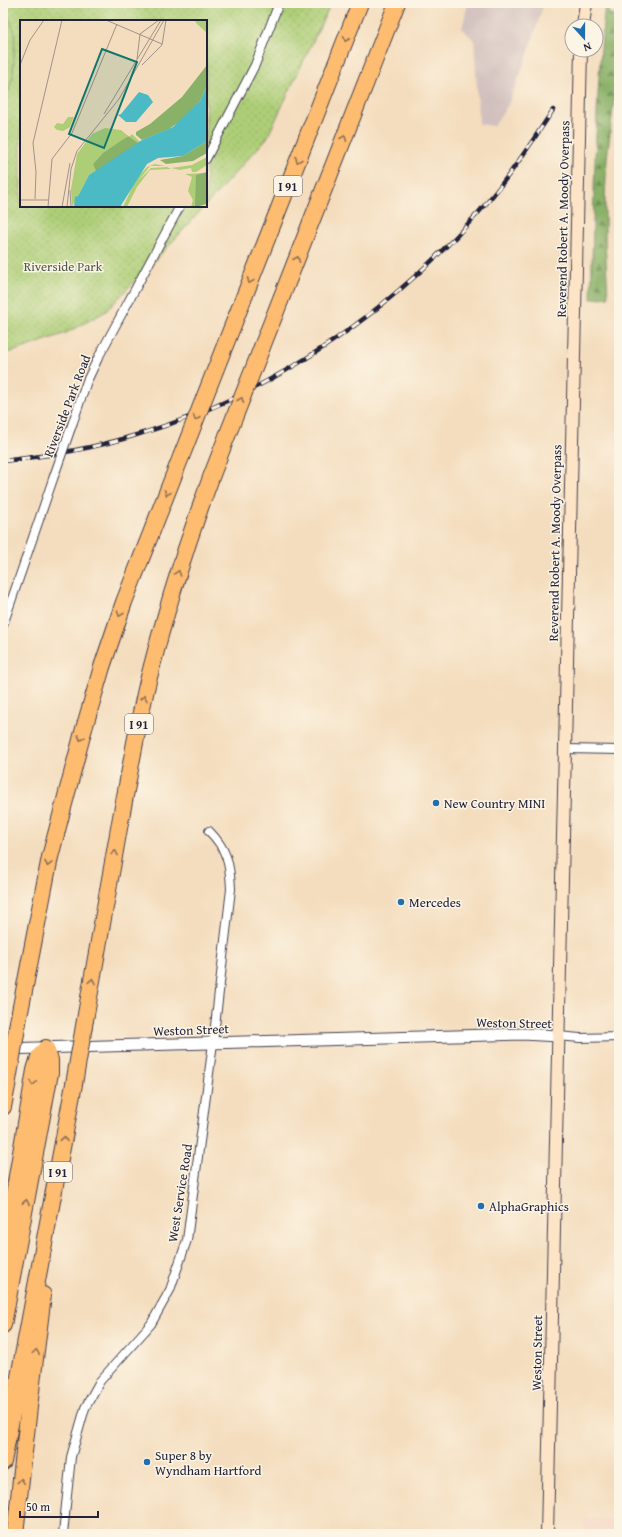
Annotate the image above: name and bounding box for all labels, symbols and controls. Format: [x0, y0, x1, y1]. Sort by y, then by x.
north arrow [564, 18, 604, 58]
inset map [20, 20, 207, 207]
one-way arrow [342, 36, 350, 43]
text: N [581, 39, 594, 56]
street label: Reverend Robert A. Moody Overpass [552, 120, 574, 318]
one-way arrow [340, 135, 348, 142]
one-way arrow [295, 156, 303, 164]
road number: I 91 [274, 176, 302, 196]
one-way arrow [292, 256, 300, 263]
park label: Riverside Park [24, 257, 103, 276]
one-way arrow [247, 278, 255, 285]
street label: Riverside Park Road [39, 352, 95, 460]
one-way arrow [236, 396, 244, 403]
one-way arrow [193, 414, 201, 421]
street label: Reverend Robert A. Moody Overpass [544, 444, 566, 642]
one-way arrow [163, 489, 171, 496]
one-way arrow [173, 570, 182, 577]
one-way arrow [116, 611, 125, 618]
one-way arrow [140, 695, 148, 701]
road number: I 91 [125, 714, 153, 734]
one-way arrow [77, 735, 86, 742]
place label: New Country MINI [444, 794, 545, 813]
marker: New Country MINI [431, 798, 441, 808]
one-way arrow [110, 850, 118, 857]
one-way arrow [45, 861, 53, 867]
place label: Mercedes [409, 893, 461, 912]
marker: Mercedes [396, 897, 406, 907]
one-way arrow [87, 978, 96, 985]
street label: Weston Street [476, 1013, 553, 1033]
street label: Weston Street [153, 1019, 230, 1041]
one-way arrow [29, 1080, 38, 1086]
one-way arrow [59, 1136, 68, 1142]
street label: West Service Road [163, 1143, 197, 1243]
road number: I 91 [44, 1162, 72, 1182]
place label: AlphaGraphics [489, 1197, 569, 1216]
one-way arrow [21, 1199, 30, 1205]
marker: AlphaGraphics [476, 1201, 486, 1211]
street label: Weston Street [527, 1314, 547, 1391]
one-way arrow [31, 1349, 40, 1355]
place label: Super 8 by Wyndham Hartford [155, 1446, 261, 1480]
marker: Super 8 by Wyndham Hartford [142, 1457, 152, 1467]
one-way arrow [16, 1478, 25, 1484]
scale bar [20, 1493, 98, 1519]
text: 50 m [26, 1498, 50, 1515]

